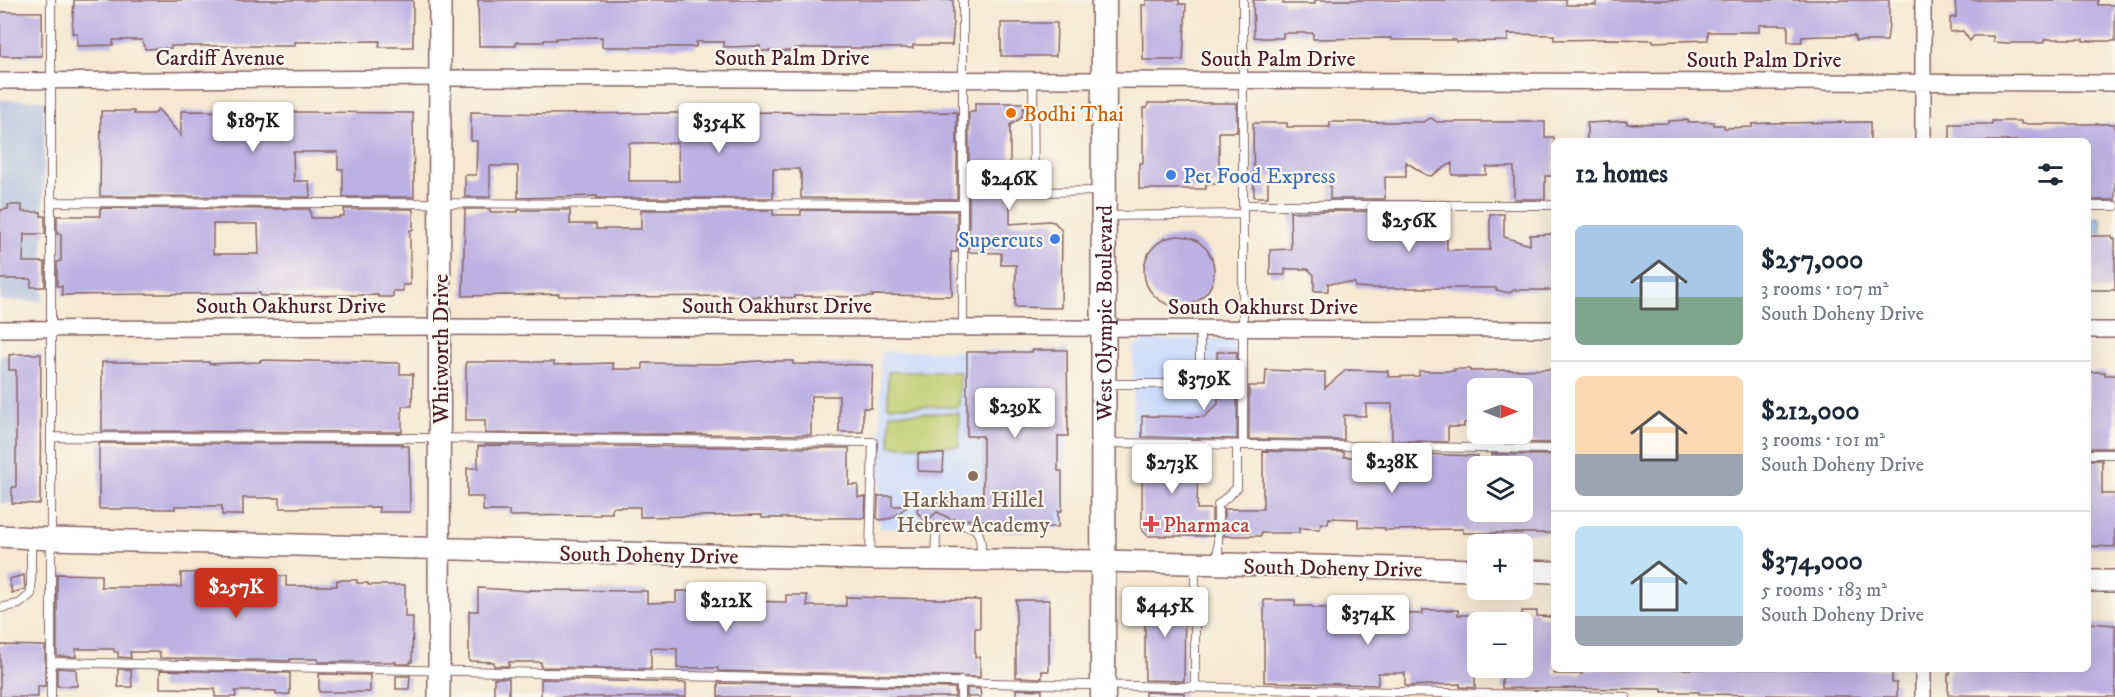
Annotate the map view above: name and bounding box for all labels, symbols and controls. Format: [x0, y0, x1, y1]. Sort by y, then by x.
street label: Cardiff Avenue [155, 45, 285, 72]
street label: South Palm Drive [714, 45, 870, 72]
street label: South Palm Drive [1200, 46, 1356, 73]
street label: South Palm Drive [1686, 47, 1842, 74]
place label: Bodhi Thai [1023, 101, 1124, 128]
pin: $187K [211, 102, 295, 153]
pin: $354K [677, 103, 761, 154]
marker: Bodhi Thai [1004, 106, 1018, 120]
text: $187K [227, 109, 279, 134]
text: $354K [693, 110, 745, 135]
text: 12 homes [1575, 158, 1668, 191]
icon: filters [2034, 158, 2067, 191]
pin: $246K [967, 160, 1051, 211]
place label: Pet Food Express [1183, 163, 1336, 190]
text: $246K [981, 167, 1037, 192]
marker: Pet Food Express [1164, 168, 1178, 182]
pin: $256K [1367, 202, 1451, 253]
street label: West Olympic Boulevard [1091, 205, 1119, 422]
text: $256K [1381, 209, 1437, 234]
place label: Supercuts [958, 227, 1043, 254]
marker: Supercuts [1048, 232, 1062, 246]
text: $257,000 [1761, 244, 1863, 277]
icon: home [1623, 249, 1695, 321]
street label: Whitworth Drive [428, 274, 455, 425]
text: 3 rooms · 107 m² [1761, 277, 1889, 302]
street label: South Oakhurst Drive [196, 293, 386, 320]
street label: South Oakhurst Drive [682, 293, 872, 320]
street label: South Oakhurst Drive [1168, 294, 1358, 321]
text: South Doheny Drive [1761, 302, 1924, 327]
pin: $379K [1162, 360, 1246, 411]
text: $379K [1178, 367, 1230, 392]
north arrow [1467, 378, 1533, 444]
map controls [1467, 378, 1533, 678]
pin: $239K [973, 388, 1057, 439]
text: $239K [989, 395, 1041, 420]
text: $212,000 [1761, 395, 1860, 428]
icon: home [1623, 400, 1695, 472]
text: 3 rooms · 101 m² [1761, 428, 1885, 453]
pin: $238K [1350, 443, 1434, 494]
pin: $273K [1130, 444, 1214, 495]
text: $238K [1366, 450, 1418, 475]
text: $273K [1146, 451, 1198, 476]
text: South Doheny Drive [1761, 453, 1924, 478]
button: layers [1467, 456, 1533, 522]
marker: Harkham Hillel Hebrew Academy [966, 469, 980, 483]
place label: Harkham Hillel Hebrew Academy [896, 487, 1050, 539]
place label: Pharmaca [1163, 512, 1250, 539]
marker: Pharmaca [1144, 517, 1158, 531]
button: + [1467, 534, 1533, 600]
street label: South Doheny Drive [559, 540, 739, 571]
text: $374,000 [1761, 545, 1863, 578]
icon: home [1623, 550, 1695, 622]
street label: South Doheny Drive [1243, 553, 1423, 584]
pin: $257K [194, 568, 278, 619]
text: $257K [208, 575, 264, 600]
text: 5 rooms · 183 m² [1761, 578, 1887, 603]
pin: $212K [684, 582, 768, 633]
pin: $445K [1123, 587, 1207, 638]
text: $212K [700, 589, 752, 614]
text: $445K [1136, 594, 1194, 619]
pin: $374K [1326, 595, 1410, 646]
text: $374K [1341, 602, 1395, 627]
text: South Doheny Drive [1761, 603, 1924, 628]
button: − [1467, 612, 1533, 678]

